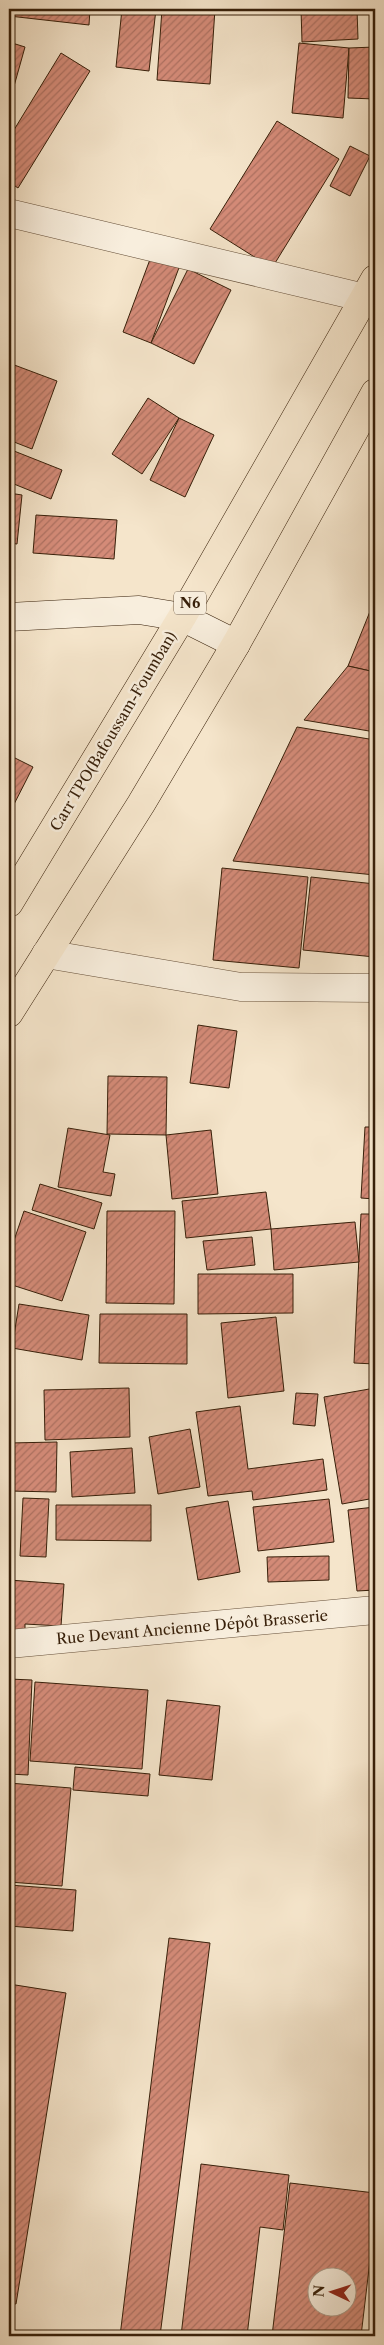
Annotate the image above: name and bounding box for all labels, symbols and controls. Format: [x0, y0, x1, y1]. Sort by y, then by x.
road number: N6 [174, 592, 206, 614]
street label: Carr TPO(Bafoussam-Foumban) [46, 628, 180, 834]
street label: Rue Devant Ancienne Dépôt Brasserie [55, 1606, 329, 1648]
north arrow [306, 2268, 356, 2318]
text: N [310, 2284, 328, 2298]

